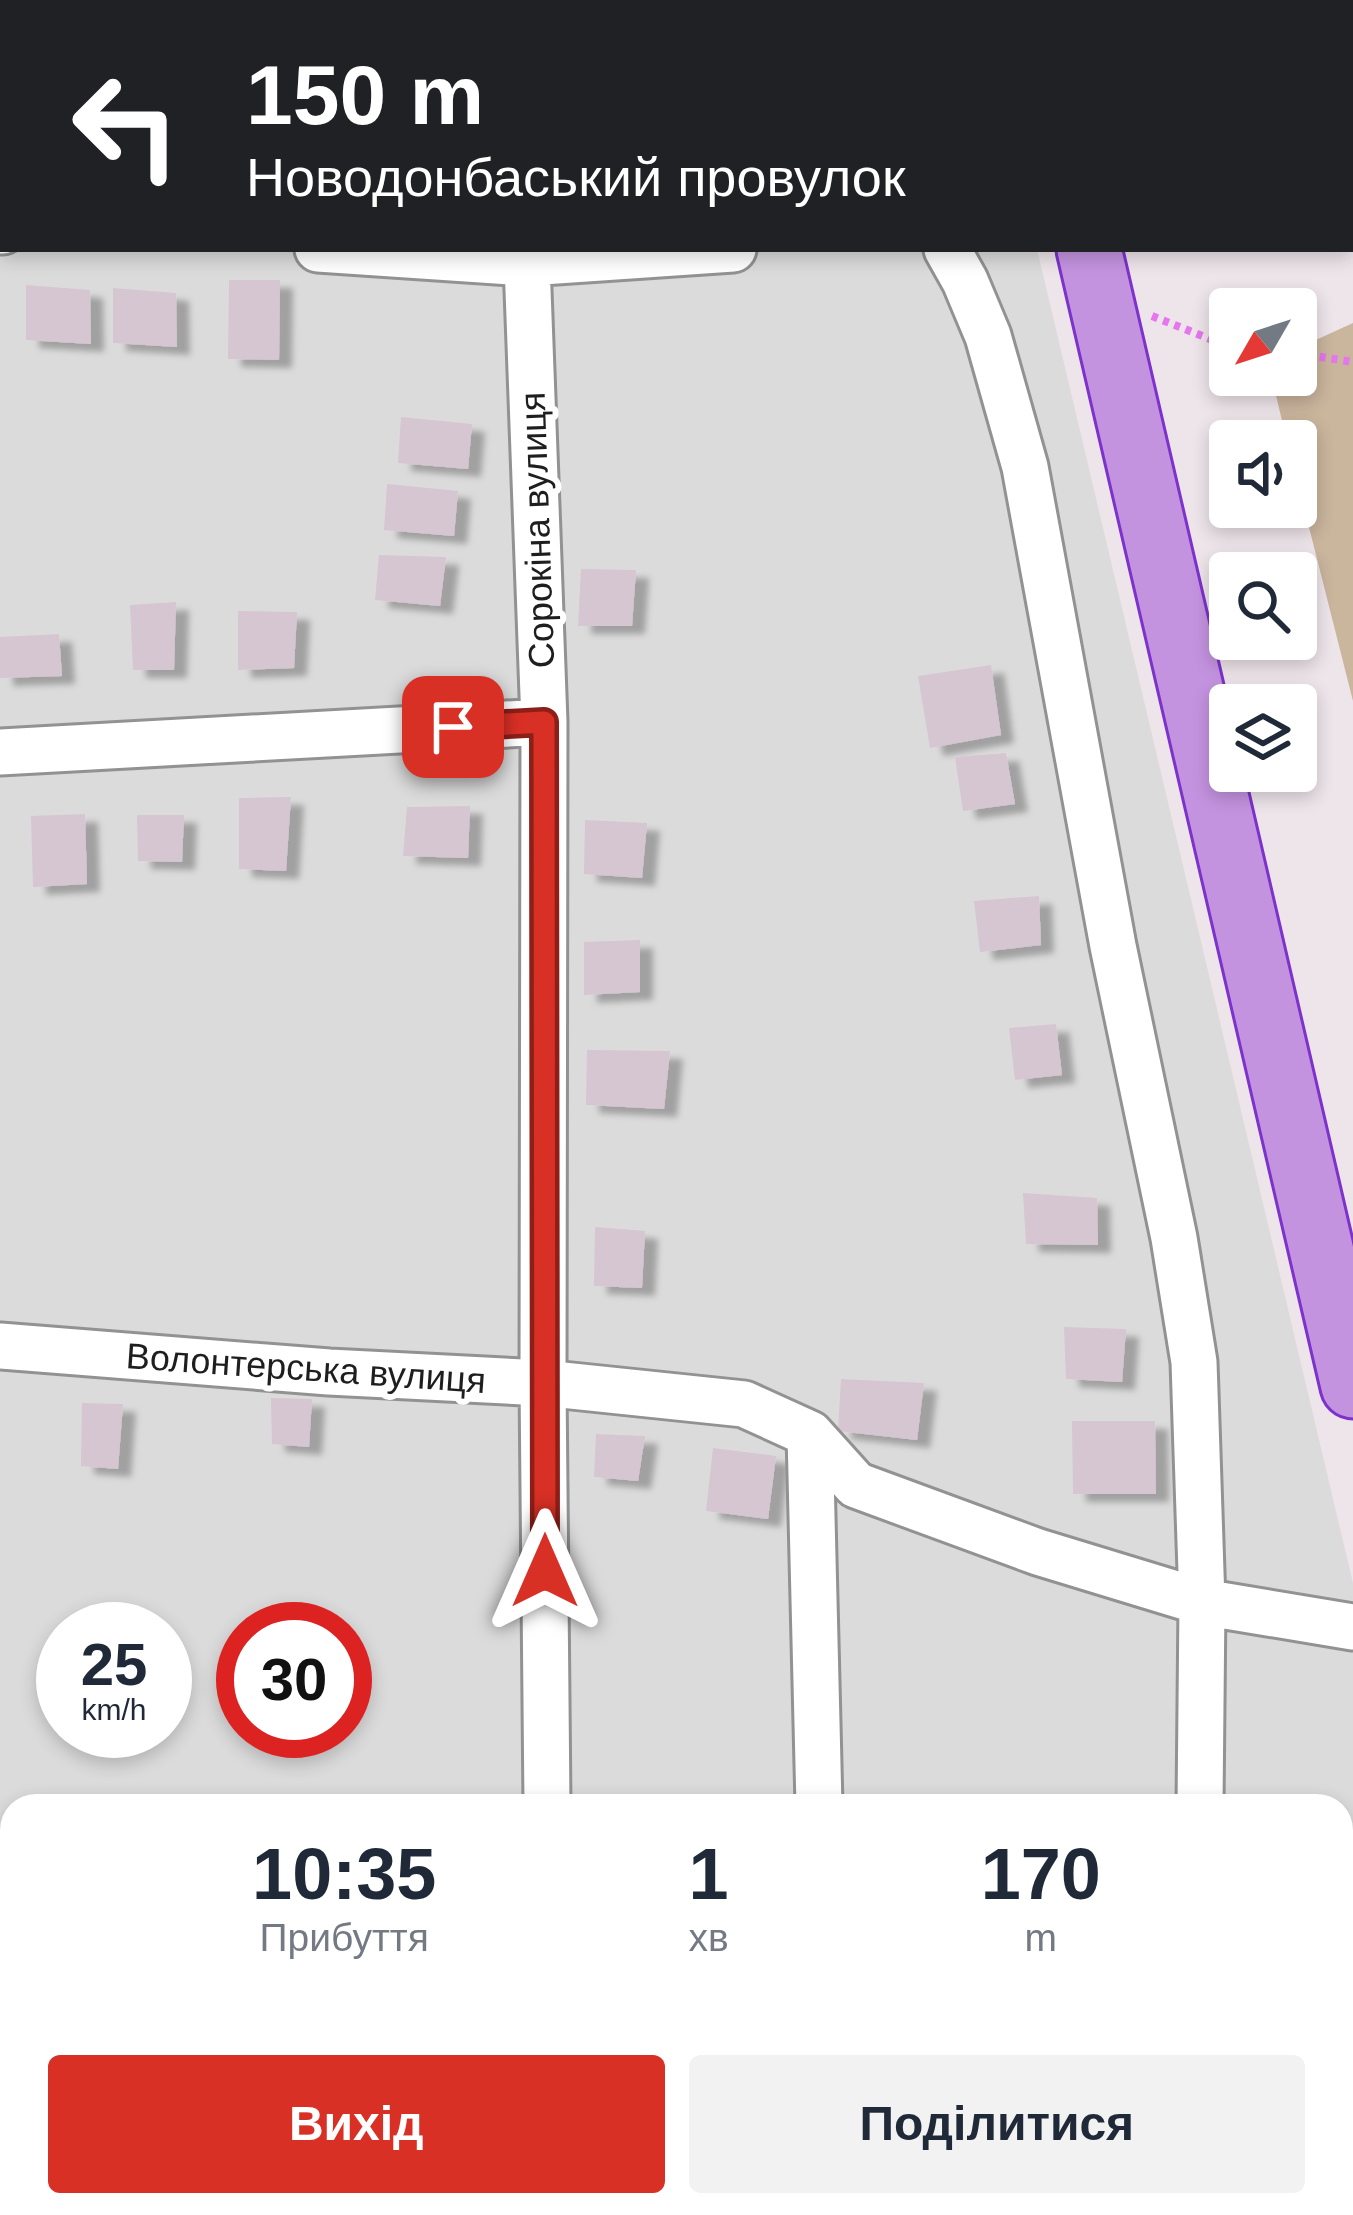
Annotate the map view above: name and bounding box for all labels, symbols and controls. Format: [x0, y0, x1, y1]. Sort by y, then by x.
icon: left [48, 48, 204, 204]
text: 150 m [246, 48, 484, 142]
text: Новодонбаський провулок [246, 147, 906, 207]
north arrow [1209, 288, 1317, 396]
map controls [1209, 288, 1317, 792]
street label: Сорокіна вулиця [512, 391, 562, 669]
button: sound [1209, 420, 1317, 528]
button: search [1209, 552, 1317, 660]
pin [402, 676, 504, 778]
button: layers [1209, 684, 1317, 792]
icon: arrive [420, 694, 486, 760]
street label: Волонтерська вулиця [125, 1335, 487, 1401]
position arrow [482, 1508, 608, 1634]
speed limit sign: 30 [216, 1602, 372, 1758]
text: 25 [81, 1631, 147, 1698]
text: km/h [81, 1693, 147, 1726]
text: 10:35 [252, 1834, 436, 1914]
text: 1 [688, 1834, 729, 1914]
text: 170 [981, 1834, 1101, 1914]
text: Прибуття [260, 1916, 429, 1959]
text: хв [688, 1916, 729, 1959]
text: m [1025, 1916, 1057, 1959]
button: Вихід [48, 2055, 665, 2193]
button: Поділитися [689, 2055, 1305, 2193]

